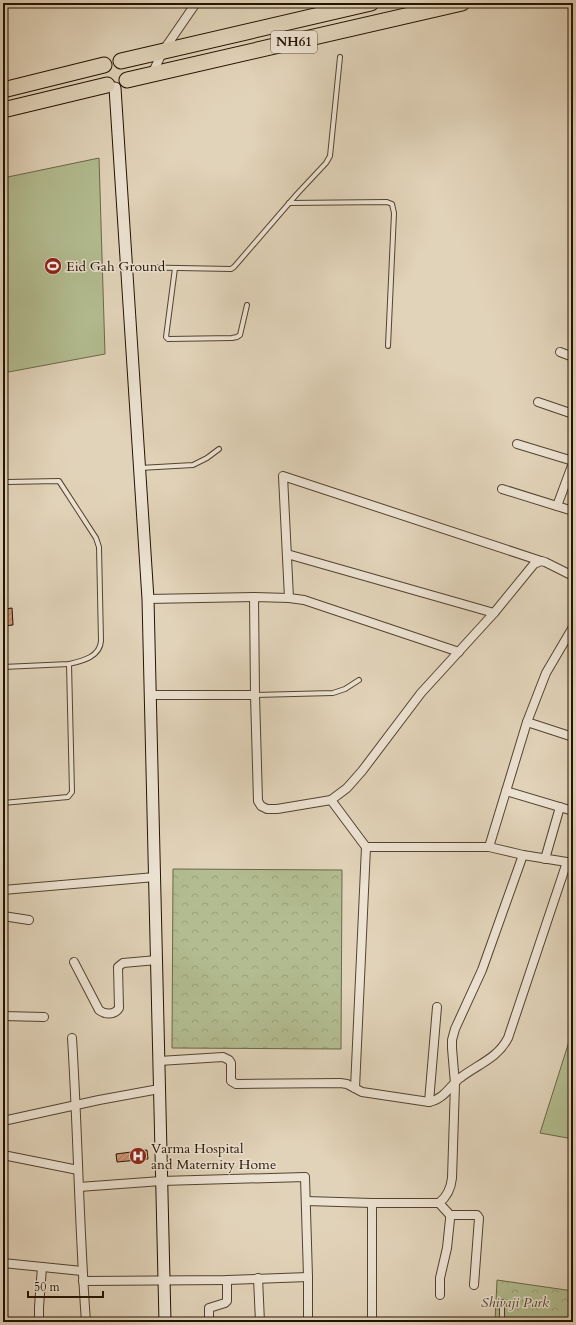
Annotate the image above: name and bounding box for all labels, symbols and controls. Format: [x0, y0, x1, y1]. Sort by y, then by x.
road number: NH61 [271, 31, 317, 53]
sports icon: Eid Gah Ground [43, 256, 63, 276]
place label: Eid Gah Ground [66, 257, 166, 276]
place label: Varma Hospital and Maternity Home [151, 1139, 276, 1174]
hospital icon: Varma Hospital and Maternity Home [128, 1146, 148, 1166]
scale bar [28, 1273, 103, 1299]
text: 50 m [34, 1279, 61, 1295]
park label: Shivaji Park [481, 1293, 549, 1312]

